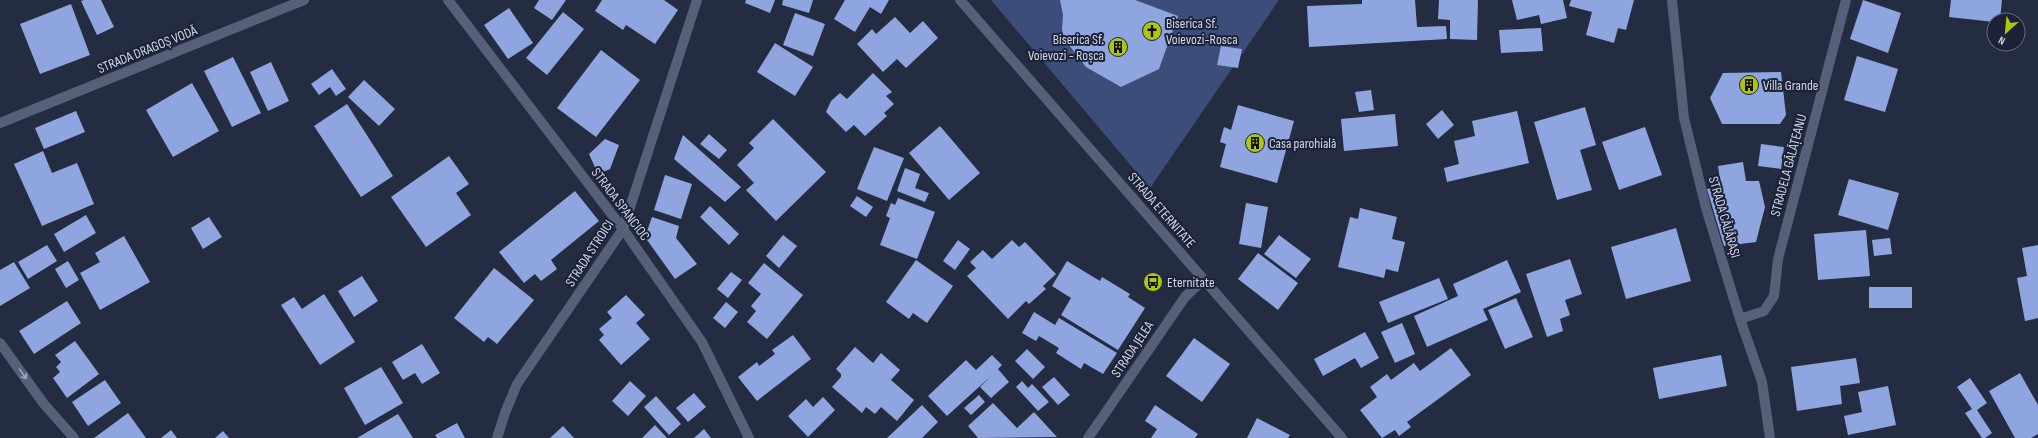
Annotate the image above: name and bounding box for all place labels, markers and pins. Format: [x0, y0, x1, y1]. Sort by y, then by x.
place label: Biserica Sf. Voievozi-Rosca [1166, 15, 1238, 48]
church icon: Biserica Sf. Voievozi-Rosca [1141, 20, 1163, 42]
place label: Biserica Sf. Voievozi - Roșca [1028, 31, 1104, 64]
building icon: Biserica Sf. Voievozi - Roșca [1107, 36, 1129, 58]
building icon: Villa Grande [1738, 74, 1760, 96]
place label: Villa Grande [1763, 77, 1818, 94]
building icon: Casa parohială [1244, 132, 1266, 154]
place label: Casa parohială [1269, 135, 1336, 152]
bus stop icon: Eternitate [1142, 271, 1164, 293]
place label: Eternitate [1167, 274, 1215, 291]

